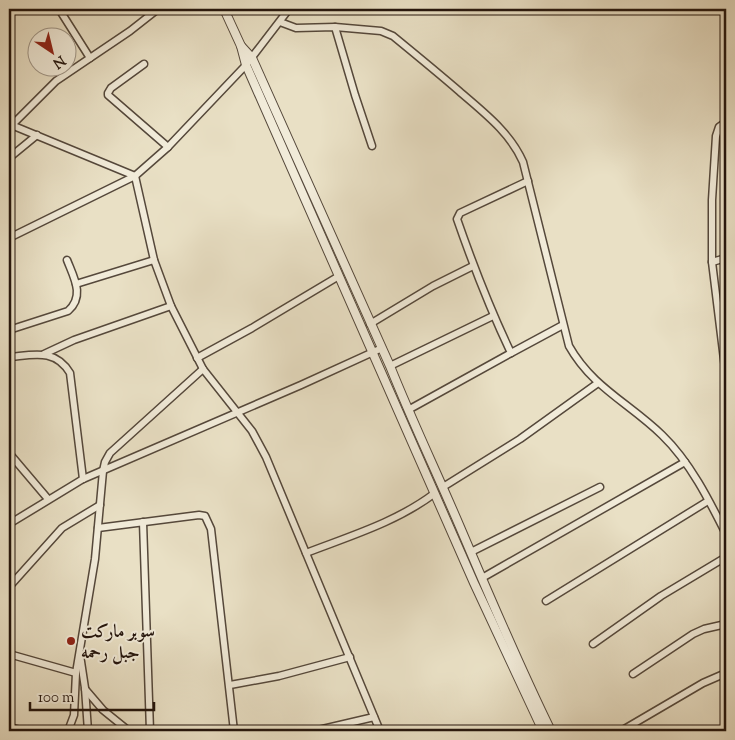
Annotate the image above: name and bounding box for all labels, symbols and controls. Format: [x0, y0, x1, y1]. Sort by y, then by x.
north arrow [28, 28, 78, 78]
text: N [48, 50, 69, 72]
place label: سوبر ماركت جبل رحمه [81, 620, 155, 667]
marker: سوبر ماركت جبل رحمه [65, 635, 77, 647]
scale bar [30, 680, 154, 712]
text: 100 m [38, 688, 75, 709]

